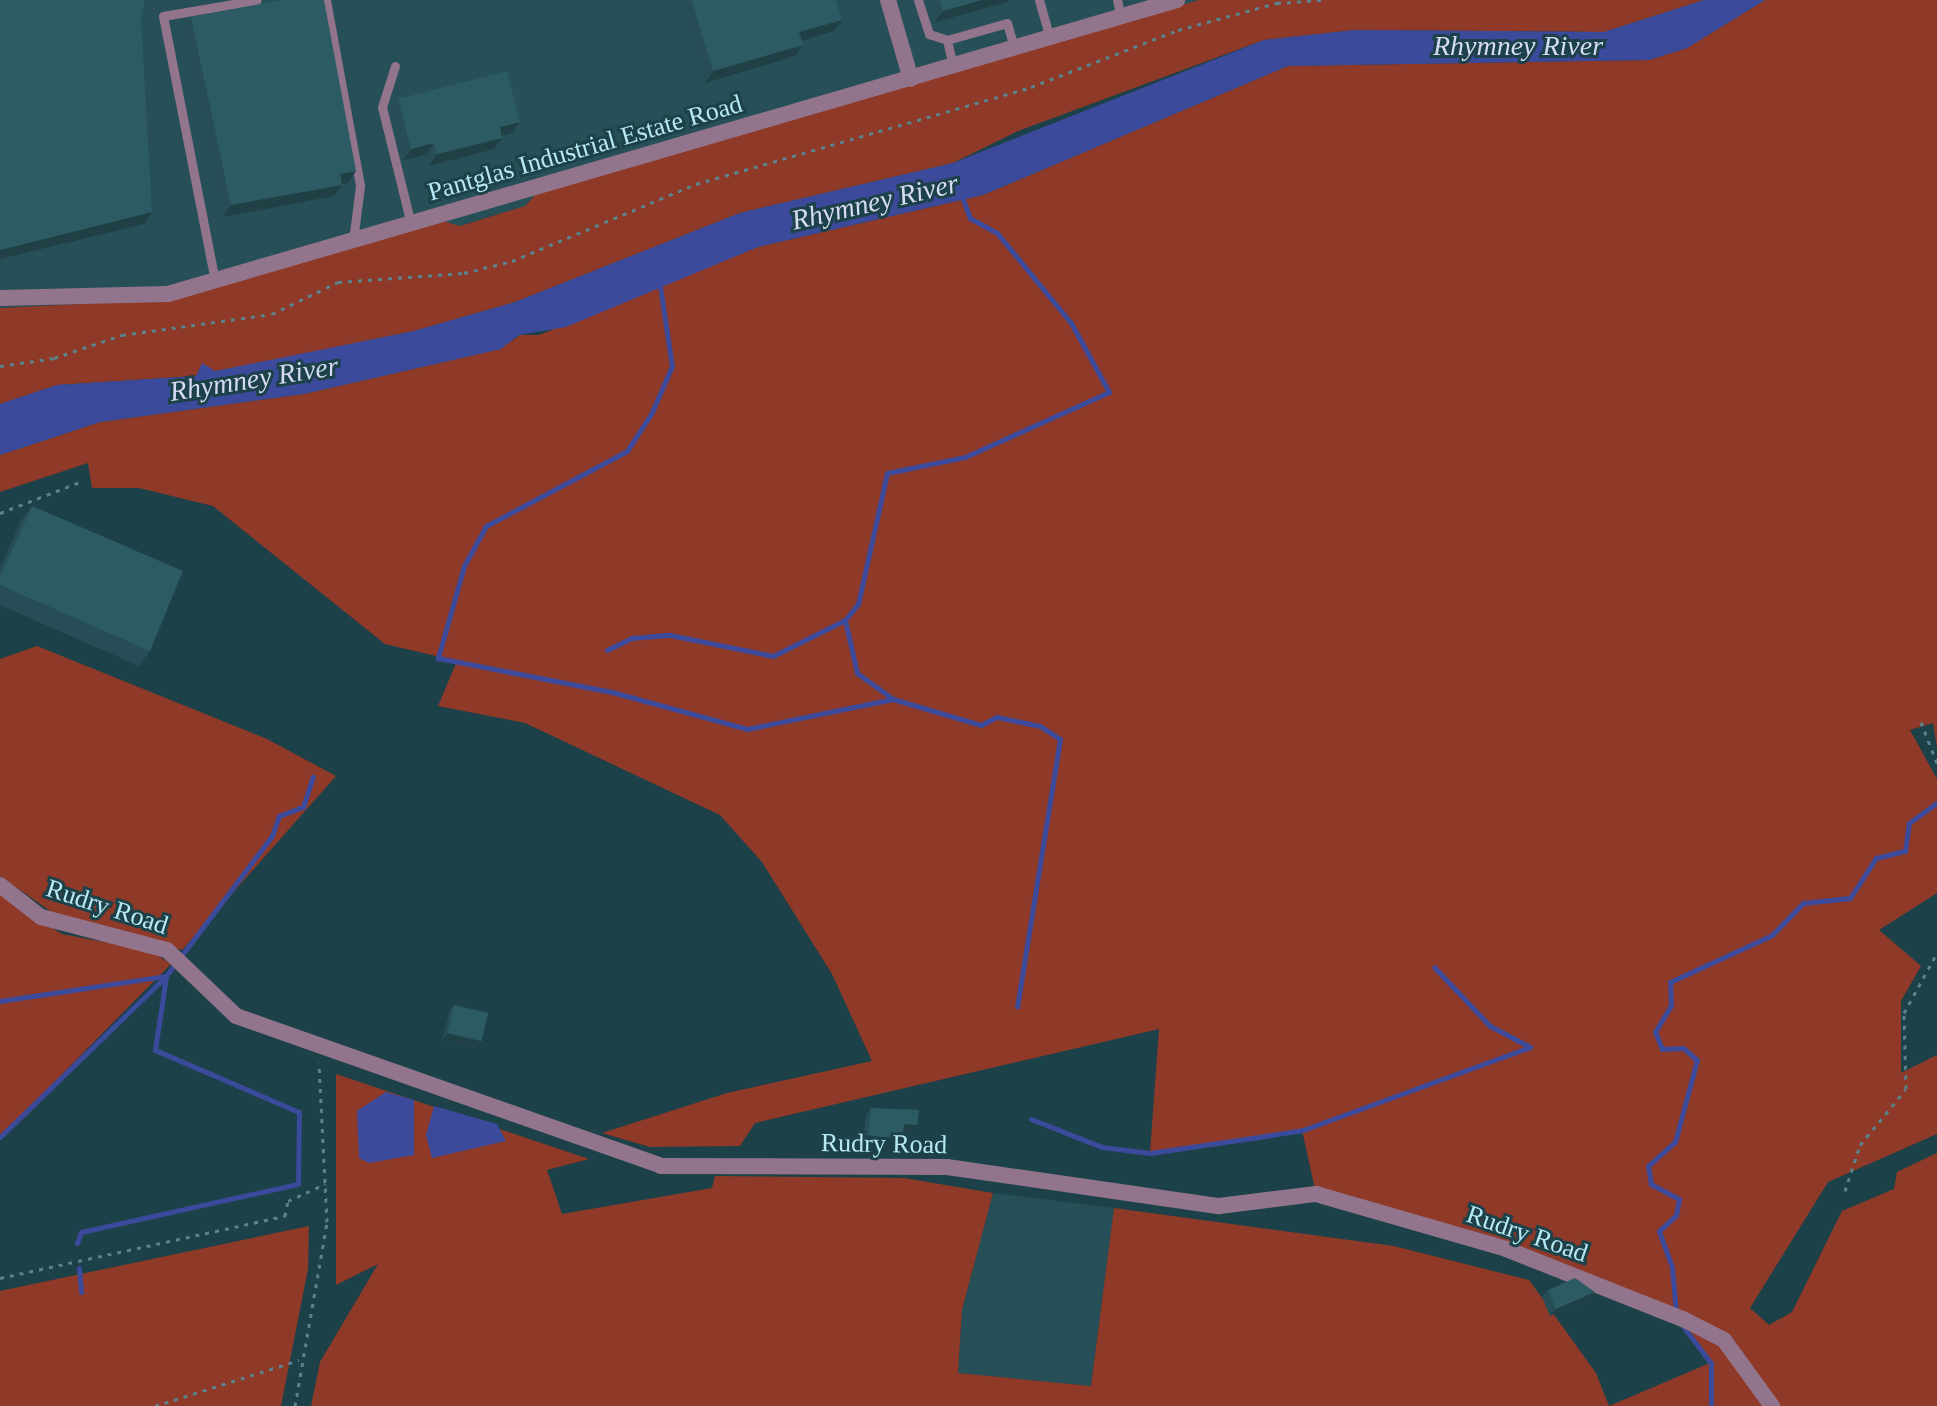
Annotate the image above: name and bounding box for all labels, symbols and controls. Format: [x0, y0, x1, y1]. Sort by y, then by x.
water label: Rhymney River [1433, 29, 1603, 63]
street label: Pantglas Industrial Estate Road [424, 88, 746, 208]
water label: Rhymney River [788, 166, 962, 238]
water label: Rhymney River [167, 349, 341, 409]
street label: Rudry Road [42, 873, 172, 941]
street label: Rudry Road [821, 1127, 947, 1161]
street label: Rudry Road [1462, 1199, 1592, 1269]

